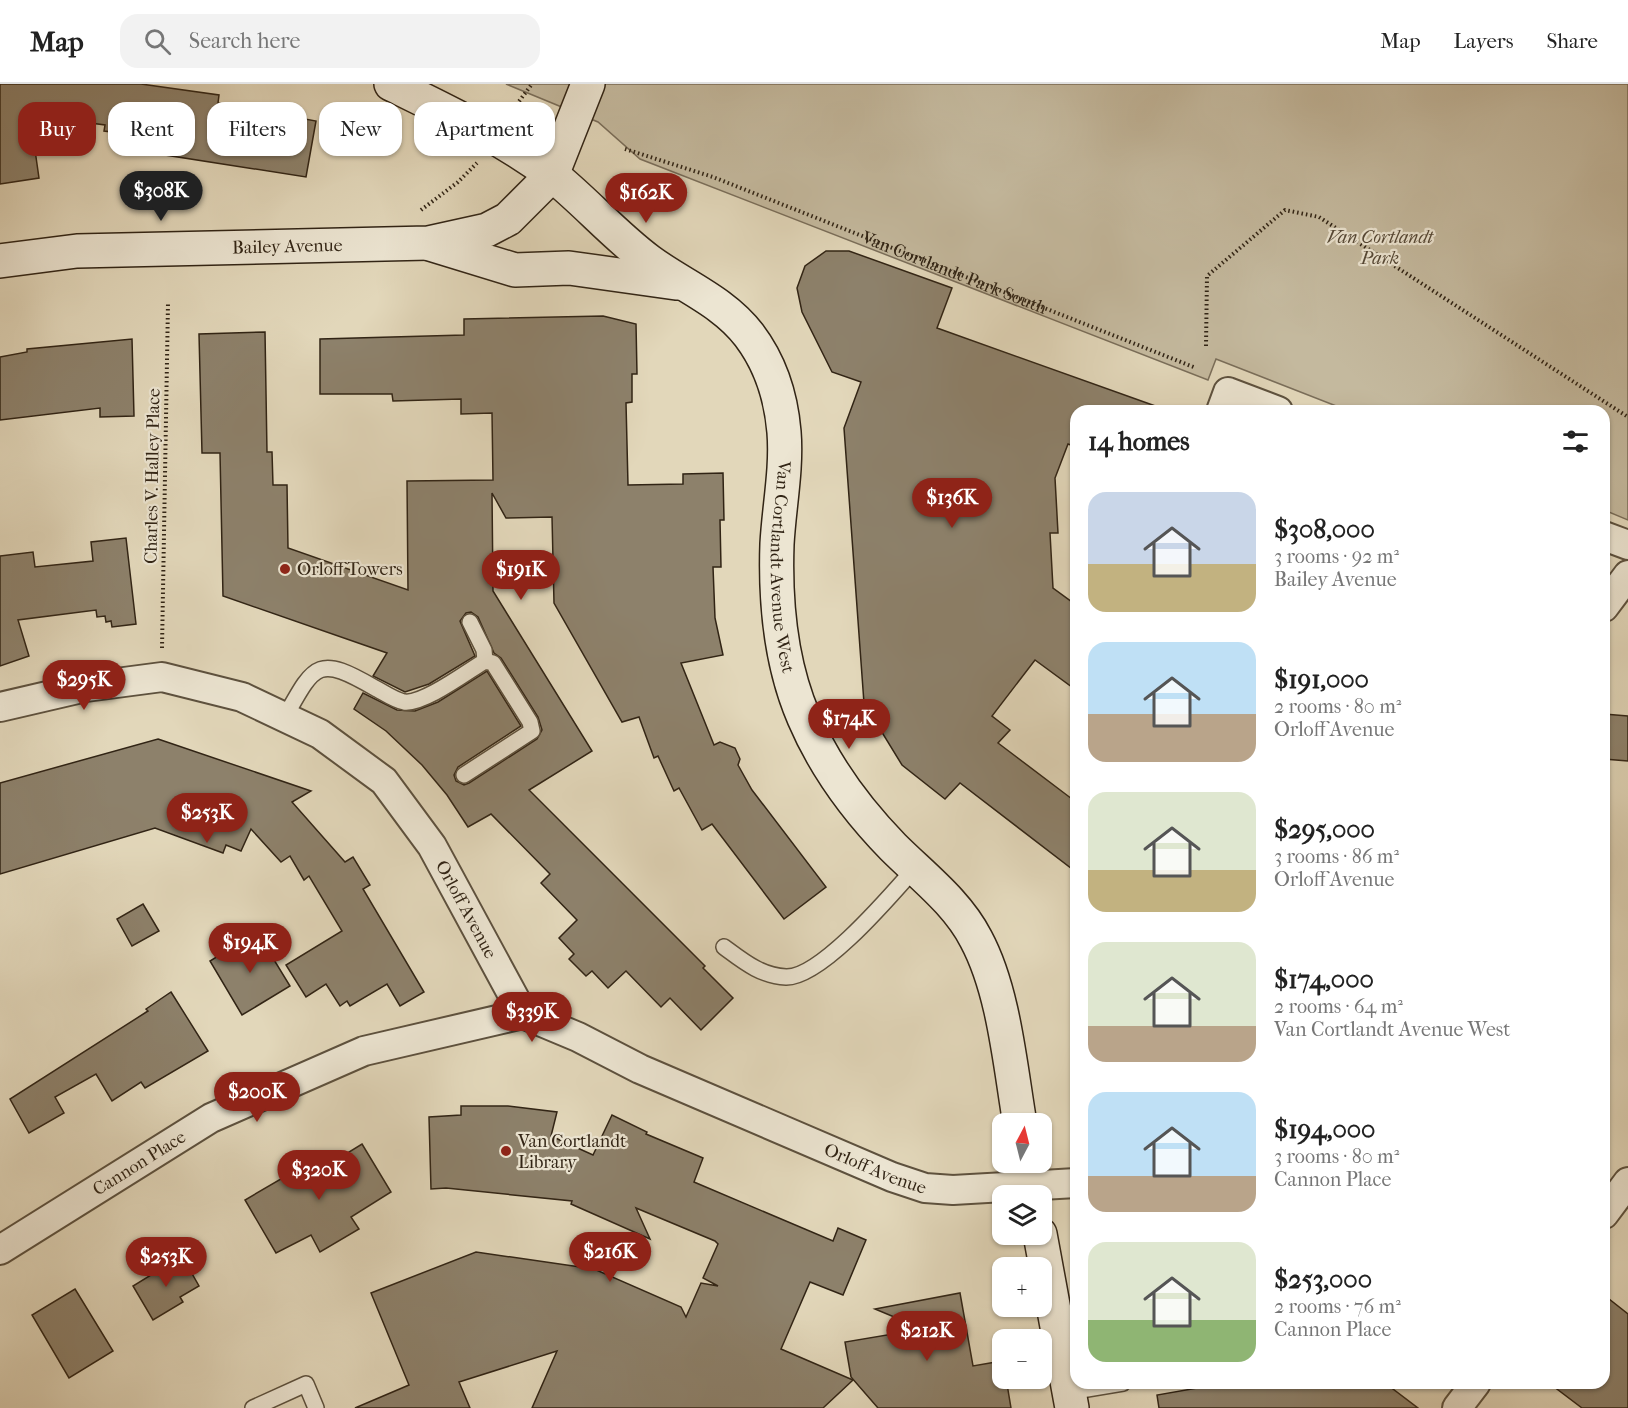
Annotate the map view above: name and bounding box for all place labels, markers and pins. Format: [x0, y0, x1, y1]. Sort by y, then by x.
pin: $308K [119, 171, 203, 222]
pin: $162K [604, 173, 688, 224]
pin: $136K [910, 478, 994, 529]
pin: $191K [479, 550, 563, 601]
place label: Orloff Towers [297, 559, 403, 580]
marker: Orloff Towers [278, 562, 292, 576]
pin: $295K [42, 660, 126, 711]
pin: $174K [807, 699, 891, 750]
pin: $253K [165, 793, 249, 844]
pin: $194K [208, 923, 292, 974]
pin: $339K [490, 992, 574, 1043]
pin: $200K [215, 1072, 299, 1123]
place label: Van Cortlandt Library [517, 1131, 627, 1173]
marker: Van Cortlandt Library [499, 1144, 513, 1158]
pin: $320K [277, 1150, 361, 1201]
pin: $216K [568, 1232, 652, 1283]
pin: $253K [124, 1237, 208, 1288]
pin: $212K [885, 1311, 969, 1362]

